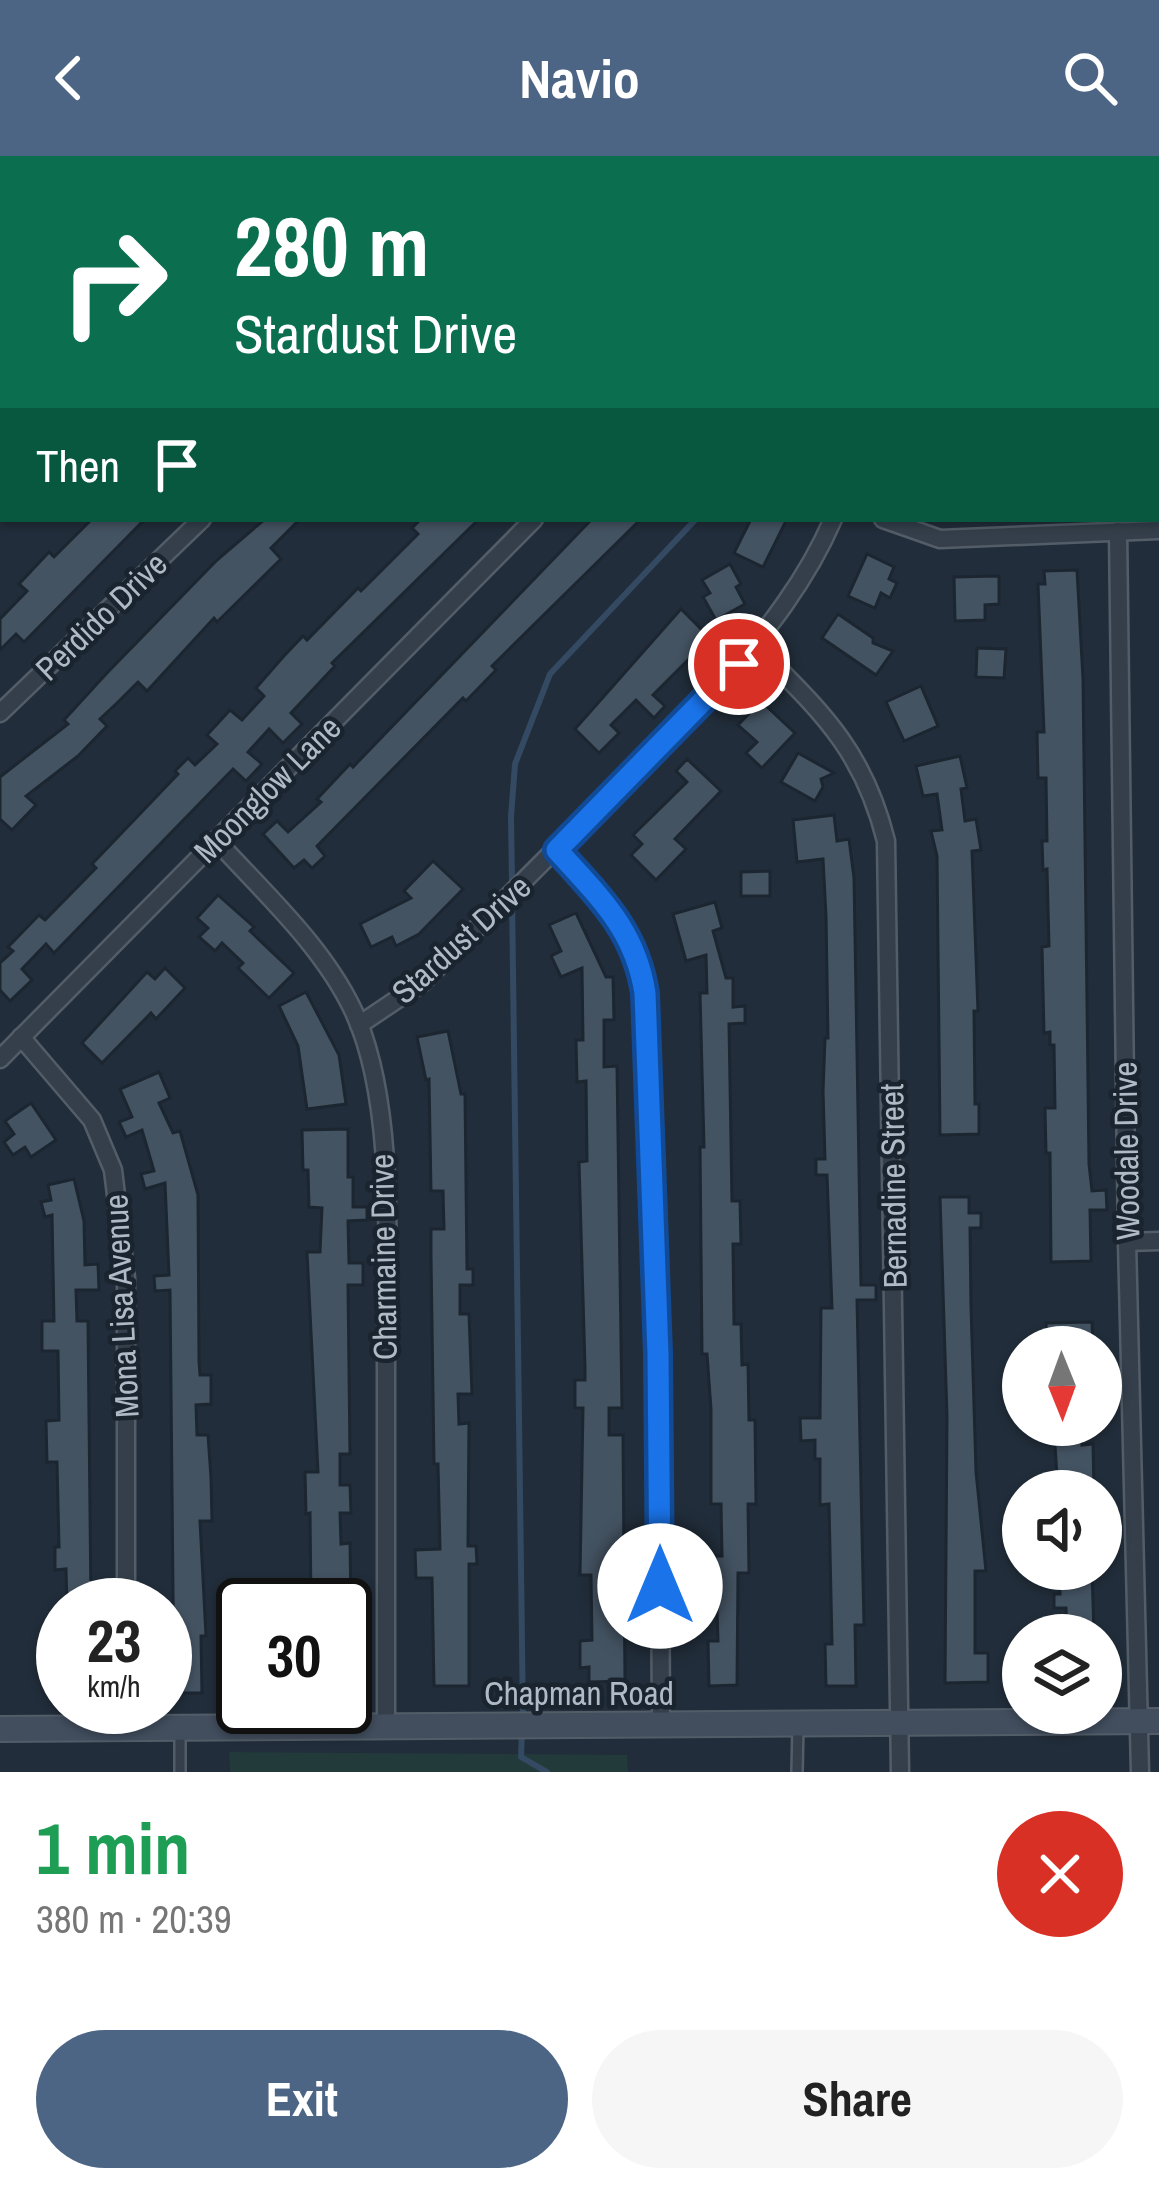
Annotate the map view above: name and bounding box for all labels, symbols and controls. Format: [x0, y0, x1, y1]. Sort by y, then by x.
text: Navio [519, 42, 640, 115]
icon: back [36, 45, 102, 111]
icon: search [1057, 45, 1123, 111]
text: 280 m [234, 189, 429, 302]
icon: right [36, 204, 192, 360]
text: Stardust Drive [234, 297, 517, 370]
icon: arrive [144, 432, 210, 498]
text: Then [36, 435, 120, 496]
street label: Perdido Drive [26, 542, 176, 690]
pin [688, 613, 790, 715]
icon: arrive [706, 631, 772, 697]
street label: Moonglow Lane [184, 706, 350, 872]
street label: Stardust Drive [382, 865, 540, 1013]
street label: Woodale Drive [1102, 1061, 1150, 1241]
street label: Bernadine Street [869, 1083, 917, 1289]
street label: Charmaine Drive [359, 1154, 407, 1360]
street label: Mona Lisa Avenue [93, 1193, 149, 1419]
north arrow [1002, 1326, 1122, 1446]
map controls [1002, 1326, 1122, 1734]
button: sound [1002, 1470, 1122, 1590]
position arrow [597, 1523, 723, 1649]
speed limit sign: 30 [216, 1578, 372, 1734]
text: 23 [87, 1600, 141, 1681]
button: layers [1002, 1614, 1122, 1734]
text: km/h [87, 1666, 141, 1706]
street label: Chapman Road [484, 1671, 674, 1715]
text: 1 min [36, 1799, 190, 1896]
button: close [997, 1811, 1123, 1937]
text: 380 m · 20:39 [36, 1893, 232, 1945]
button: Exit [36, 2030, 568, 2168]
button: Share [592, 2030, 1123, 2168]

